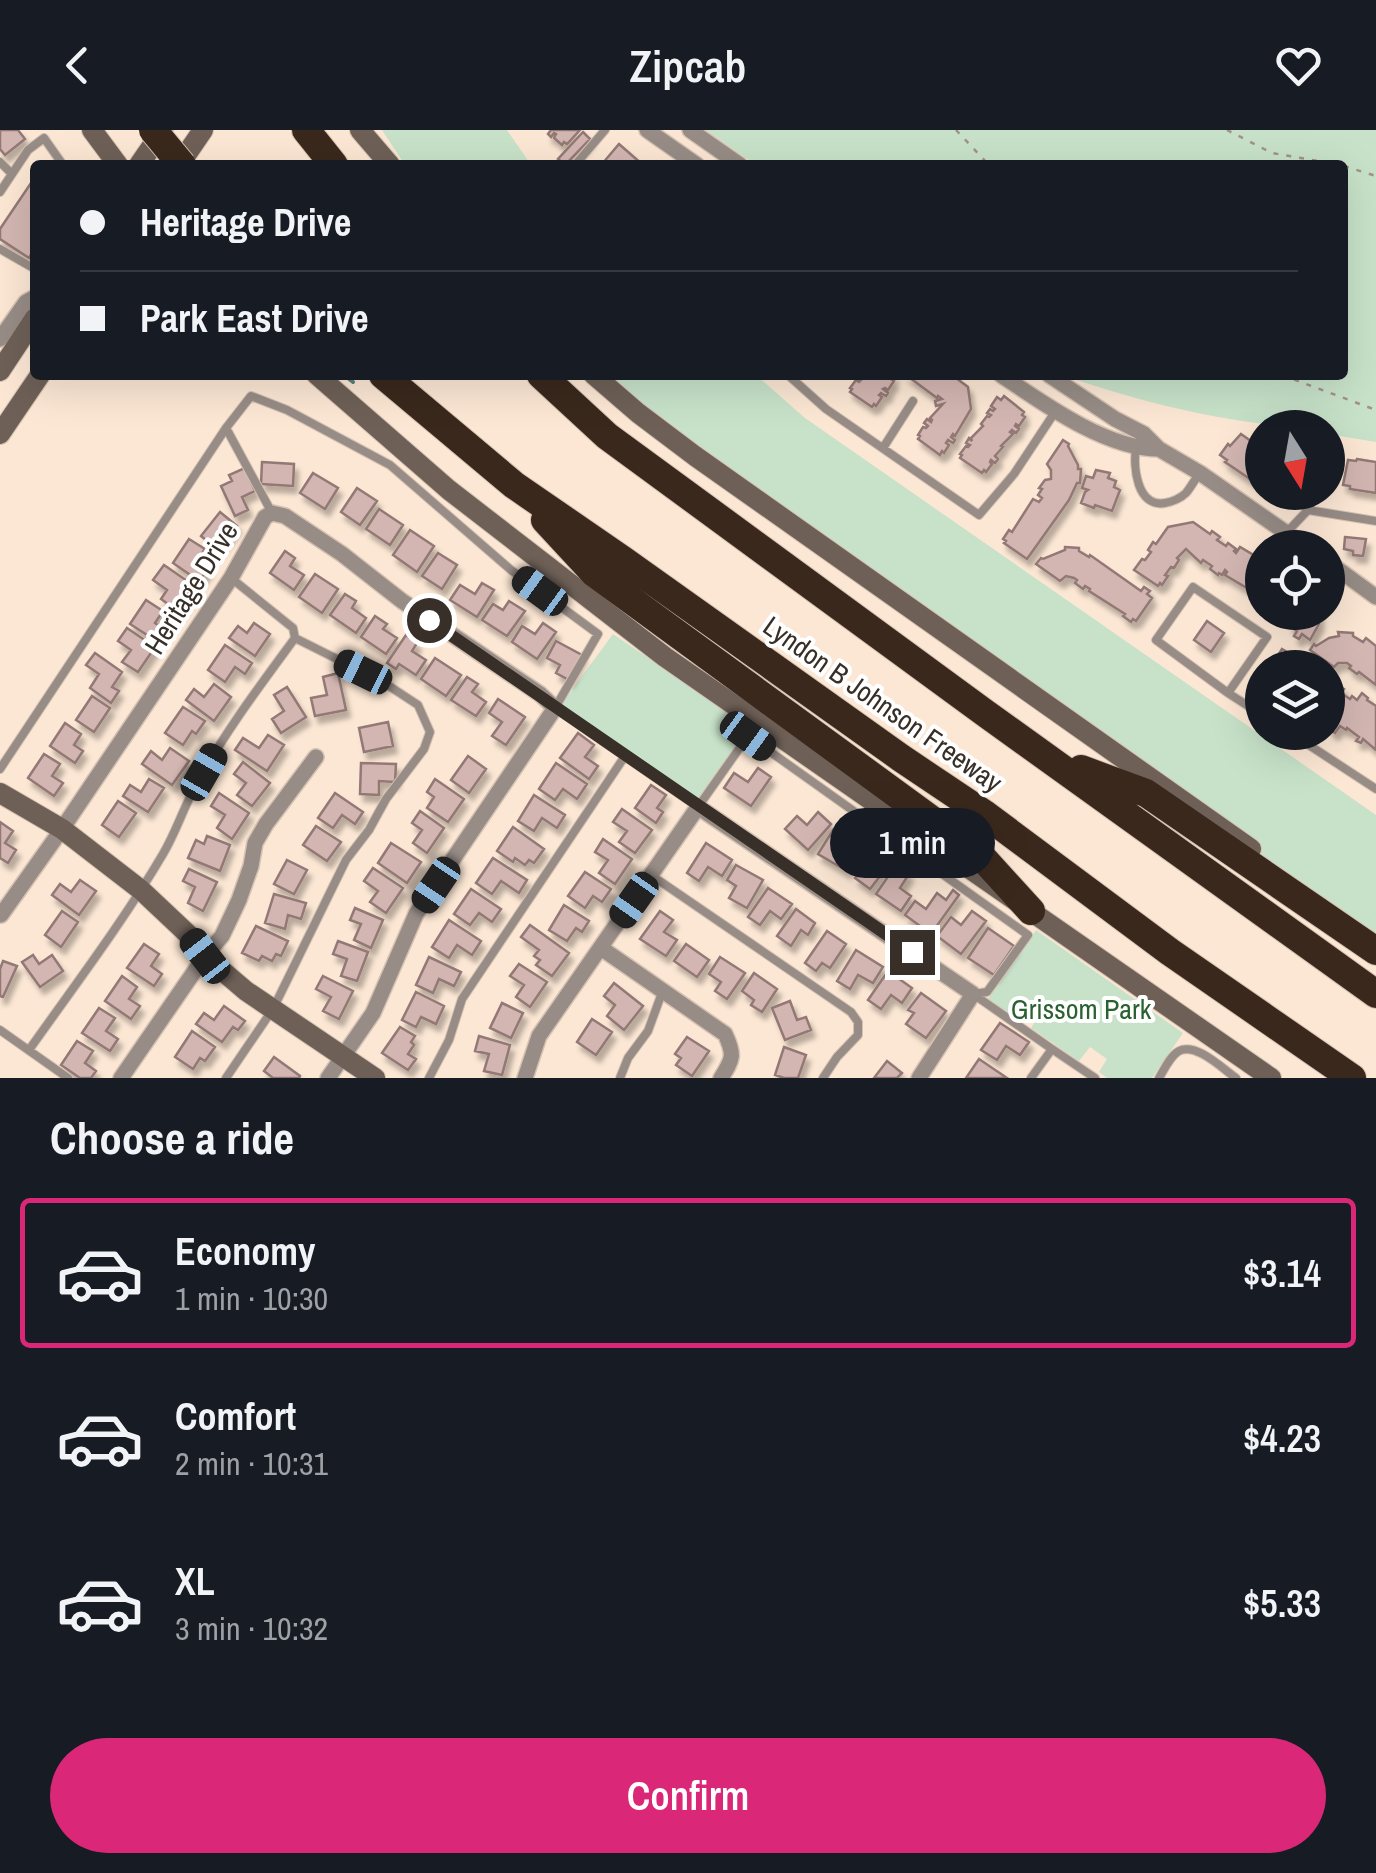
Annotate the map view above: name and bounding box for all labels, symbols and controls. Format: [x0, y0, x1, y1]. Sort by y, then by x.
text: Zipcab [630, 35, 746, 96]
icon: back [50, 38, 105, 93]
icon: heart [1271, 38, 1326, 93]
text: Heritage Drive [140, 197, 351, 248]
text: Park East Drive [140, 293, 369, 344]
north arrow [1245, 410, 1345, 510]
map controls [1245, 410, 1345, 750]
street label: Heritage Drive [135, 515, 247, 661]
button: locate [1245, 530, 1345, 630]
car [507, 561, 573, 621]
route start [407, 598, 452, 643]
street label: Lyndon B Johnson Freeway [756, 607, 1011, 801]
car [329, 645, 397, 699]
button: layers [1245, 650, 1345, 750]
car [715, 706, 781, 766]
car [176, 739, 232, 805]
callout: 1 min [830, 807, 994, 877]
text: 1 min [879, 821, 946, 864]
car [407, 852, 465, 918]
car [605, 867, 663, 933]
car [175, 923, 235, 989]
route end [890, 930, 935, 975]
park label: Grissom Park [1011, 990, 1152, 1028]
text: Choose a ride [50, 1107, 294, 1168]
text: Economy [175, 1226, 315, 1277]
icon: car [55, 1228, 145, 1318]
text: $3.14 [1243, 1248, 1321, 1299]
text: 1 min · 10:30 [175, 1277, 328, 1320]
text: Comfort [175, 1391, 296, 1442]
icon: car [55, 1393, 145, 1483]
text: $4.23 [1243, 1413, 1321, 1464]
text: 2 min · 10:31 [175, 1442, 328, 1485]
text: XL [175, 1556, 215, 1607]
icon: car [55, 1558, 145, 1648]
text: $5.33 [1243, 1578, 1321, 1629]
text: 3 min · 10:32 [175, 1607, 328, 1650]
button: Confirm [50, 1738, 1326, 1853]

